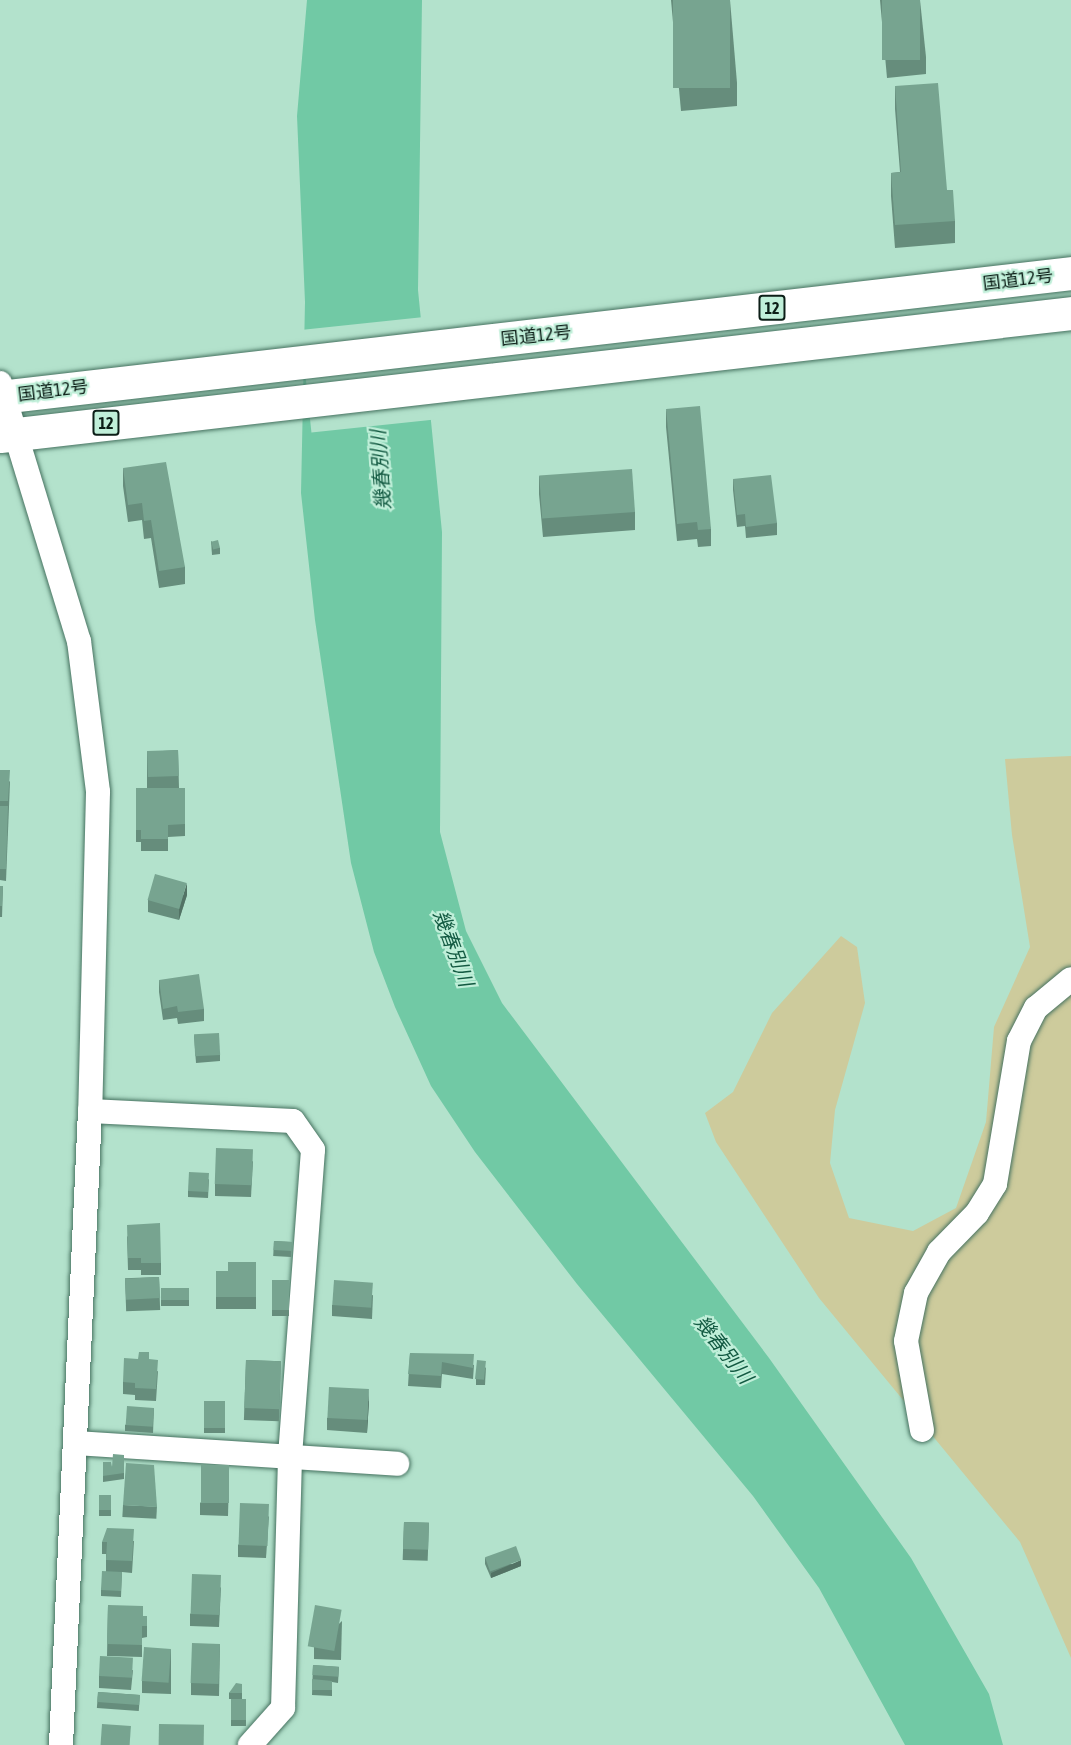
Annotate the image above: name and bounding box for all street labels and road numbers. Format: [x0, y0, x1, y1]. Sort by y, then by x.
street label: 国道12号 [981, 265, 1055, 295]
road number: 12 [757, 295, 787, 321]
street label: 国道12号 [500, 322, 572, 350]
street label: 国道12号 [16, 376, 90, 406]
road number: 12 [91, 410, 121, 436]

